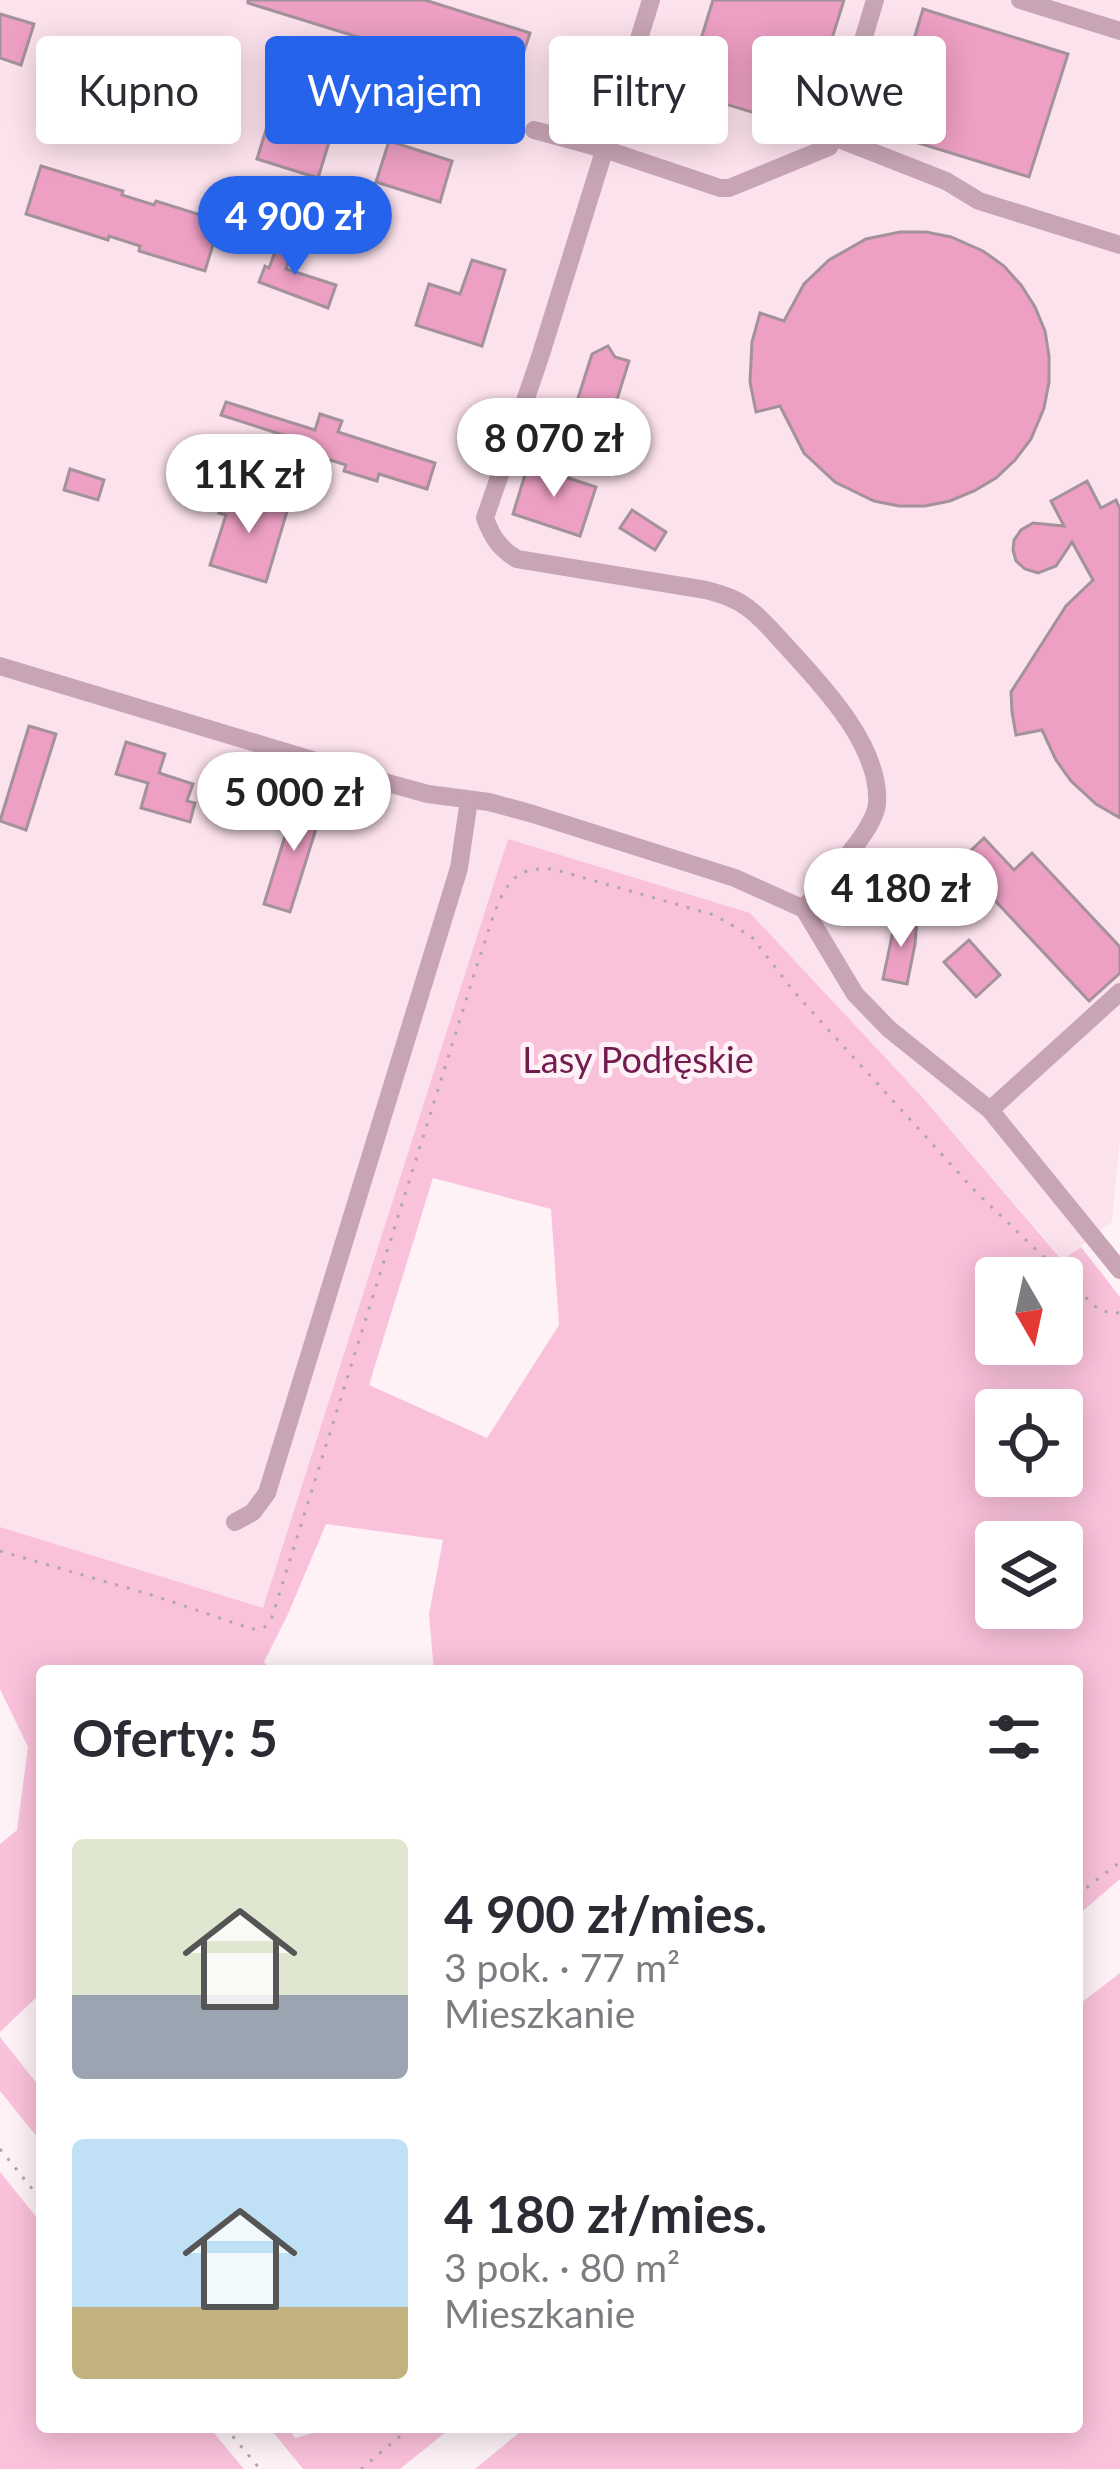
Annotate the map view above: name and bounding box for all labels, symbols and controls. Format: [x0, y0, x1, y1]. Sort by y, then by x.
chip: Kupno [36, 36, 241, 144]
chip: Wynajem [265, 36, 525, 144]
chip: Filtry [549, 36, 728, 144]
chip: Nowe [752, 36, 946, 144]
pin: 4 900 zł [171, 176, 419, 278]
text: 4 900 zł [225, 192, 365, 238]
pin: 8 070 zł [430, 398, 678, 500]
text: 8 070 zł [484, 414, 624, 460]
pin: 11K zł [151, 434, 347, 536]
text: 11K zł [193, 450, 305, 496]
pin: 5 000 zł [170, 752, 418, 854]
text: 5 000 zł [224, 768, 364, 814]
pin: 4 180 zł [777, 848, 1025, 950]
text: 4 180 zł [831, 864, 971, 910]
park label: Lasy Podłęskie [522, 1037, 754, 1081]
north arrow [975, 1257, 1083, 1365]
map controls [975, 1257, 1083, 1629]
button: locate [975, 1389, 1083, 1497]
button: layers [975, 1521, 1083, 1629]
icon: filters [981, 1704, 1047, 1770]
text: Oferty: 5 [72, 1707, 278, 1768]
text: 4 900 zł/mies. [444, 1883, 767, 1944]
icon: home [168, 1887, 312, 2031]
text: 3 pok. · 77 m² [444, 1944, 680, 1990]
text: Mieszkanie [444, 1990, 635, 2036]
text: 4 180 zł/mies. [444, 2183, 767, 2244]
icon: home [168, 2187, 312, 2331]
text: 3 pok. · 80 m² [444, 2244, 680, 2290]
text: Mieszkanie [444, 2290, 635, 2336]

